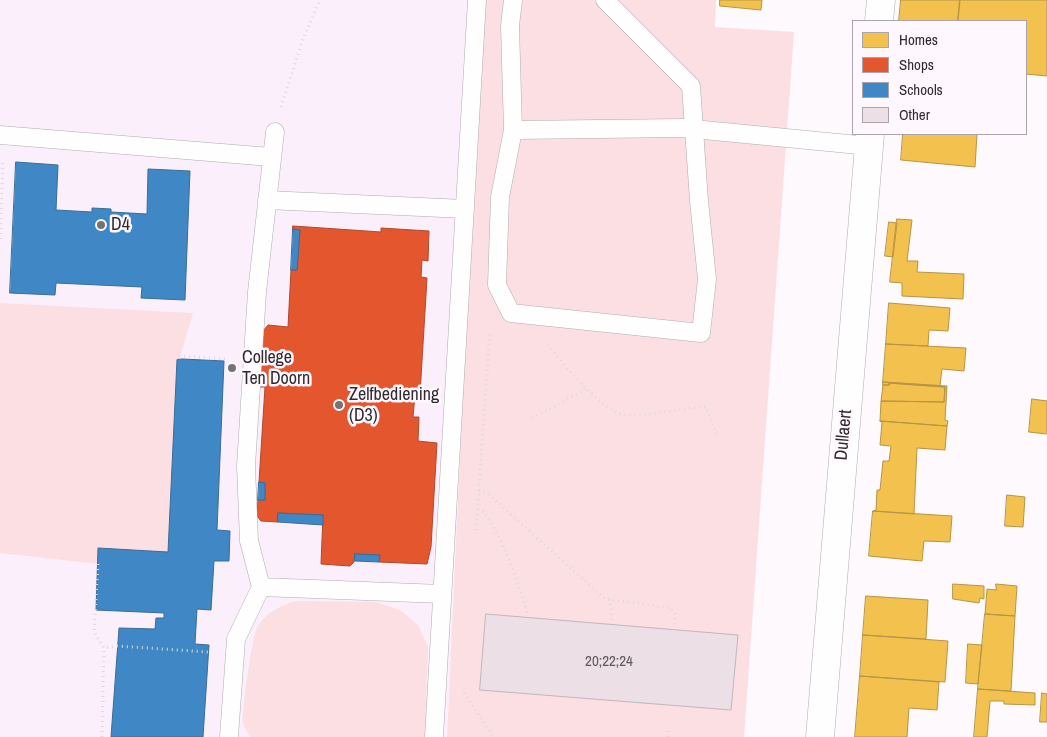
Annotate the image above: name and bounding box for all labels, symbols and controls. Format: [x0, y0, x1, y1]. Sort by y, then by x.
legend [852, 20, 1027, 135]
text: Homes [899, 29, 938, 50]
text: Shops [899, 54, 934, 75]
text: Schools [899, 79, 943, 100]
text: Other [899, 104, 930, 125]
place label: D4 [111, 214, 130, 236]
marker: D4 [95, 219, 107, 231]
place label: College Ten Doorn [242, 347, 310, 389]
marker: College Ten Doorn [226, 362, 238, 374]
place label: Zelfbediening (D3) [349, 384, 439, 426]
marker: Zelfbediening (D3) [333, 399, 345, 411]
street label: Dullaert [831, 409, 857, 461]
house number: 20;22;24 [585, 653, 633, 671]

